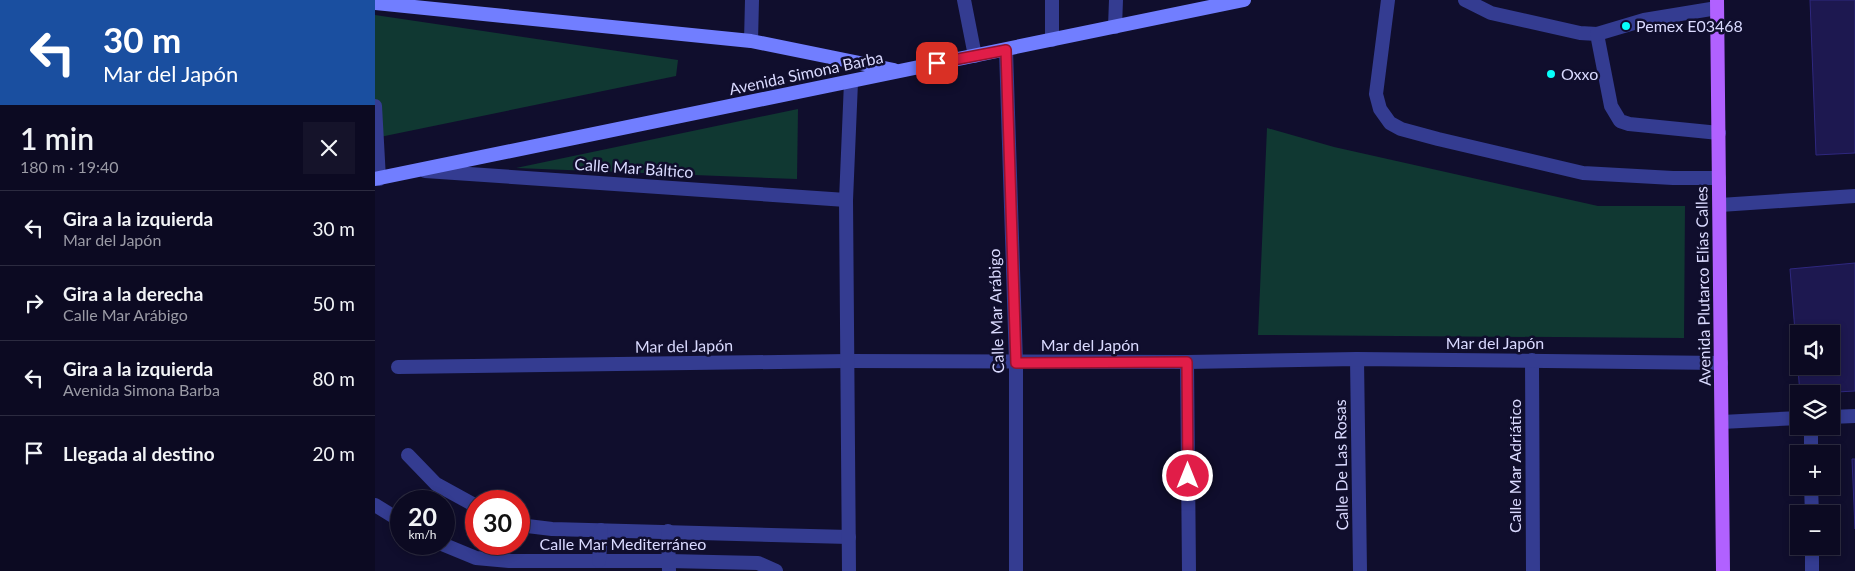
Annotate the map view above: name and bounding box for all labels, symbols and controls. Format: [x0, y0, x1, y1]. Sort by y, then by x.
place label: Pemex E03468 [1636, 16, 1743, 35]
text: 30 m [103, 18, 181, 60]
icon: left [20, 20, 85, 85]
marker: Pemex E03468 [1620, 20, 1632, 32]
pin [916, 42, 958, 84]
street label: Avenida Simona Barba [727, 47, 885, 98]
icon: arrive [923, 49, 951, 77]
text: Mar del Japón [103, 60, 238, 87]
place label: Oxxo [1561, 64, 1598, 83]
marker: Oxxo [1545, 68, 1557, 80]
text: 1 min [20, 120, 94, 156]
button: close [303, 122, 355, 174]
street label: Calle Mar Báltico [574, 154, 694, 181]
text: 180 m · 19:40 [20, 157, 119, 176]
street label: Avenida Plutarco Elías Calles [1691, 186, 1714, 386]
text: Gira a la izquierda [63, 207, 213, 230]
icon: left [20, 214, 48, 242]
text: 30 m [312, 217, 355, 240]
text: Mar del Japón [63, 230, 161, 249]
street label: Calle Mar Arábigo [984, 248, 1007, 374]
text: Gira a la derecha [63, 282, 203, 305]
icon: right [20, 289, 48, 317]
text: 50 m [312, 292, 355, 315]
text: Calle Mar Arábigo [63, 305, 188, 324]
map controls [1790, 325, 1840, 555]
button: sound [1790, 325, 1840, 375]
street label: Mar del Japón [1446, 333, 1544, 352]
street label: Mar del Japón [635, 335, 733, 356]
street label: Mar del Japón [1041, 335, 1139, 354]
text: Gira a la izquierda [63, 357, 213, 380]
icon: left [20, 364, 48, 392]
text: 80 m [312, 367, 355, 390]
text: Avenida Simona Barba [63, 380, 220, 399]
button: layers [1790, 385, 1840, 435]
street label: Calle De Las Rosas [1330, 399, 1351, 531]
street label: Calle Mar Adriático [1505, 399, 1524, 533]
icon: arrive [20, 439, 48, 467]
text: Llegada al destino [63, 442, 215, 465]
text: 20 m [312, 442, 355, 465]
button: + [1790, 445, 1840, 495]
position arrow [1161, 449, 1213, 501]
speed limit sign: 30 [465, 490, 530, 555]
text: 20 [408, 501, 437, 531]
button: − [1790, 505, 1840, 555]
text: km/h [408, 527, 437, 542]
street label: Calle Mar Mediterráneo [540, 534, 706, 553]

